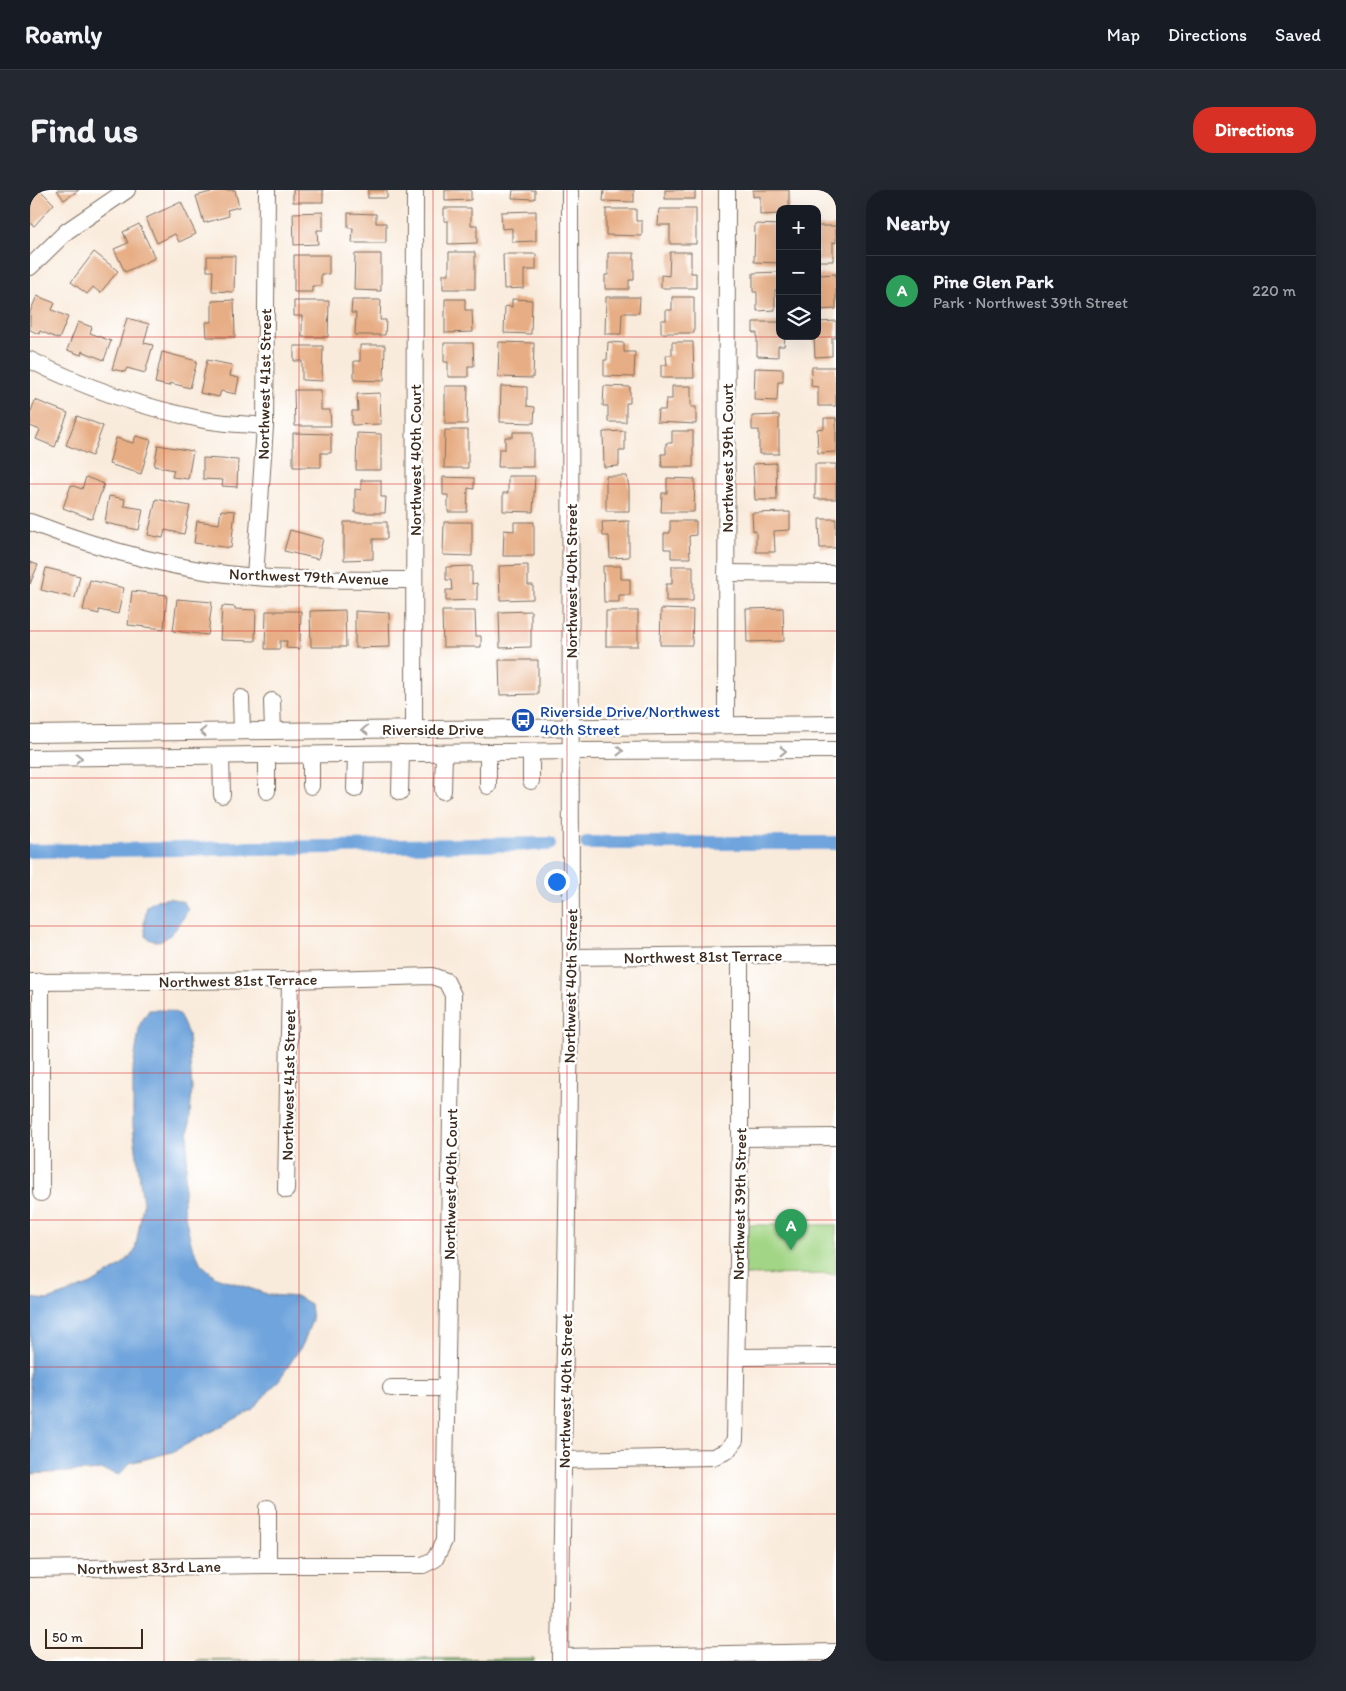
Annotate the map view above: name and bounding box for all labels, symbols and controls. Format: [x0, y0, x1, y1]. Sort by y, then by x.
text: Roamly [25, 20, 102, 49]
text: Map [1107, 24, 1140, 46]
text: Directions [1168, 24, 1247, 46]
text: Saved [1275, 24, 1321, 46]
button: Directions [1193, 107, 1316, 153]
text: Find us [30, 109, 138, 151]
map controls [776, 205, 821, 340]
button: + [776, 205, 821, 250]
text: Nearby [886, 210, 950, 235]
button: − [776, 250, 821, 295]
text: Pine Glen Park [933, 270, 1054, 293]
text: A [897, 281, 907, 300]
text: 220 m [1252, 281, 1296, 300]
text: Park · Northwest 39th Street [933, 293, 1128, 312]
button: layers [776, 295, 821, 340]
street label: Northwest 41st Street [254, 308, 275, 460]
street label: Northwest 39th Court [718, 383, 737, 533]
street label: Northwest 40th Court [406, 384, 425, 536]
street label: Northwest 40th Street [562, 504, 581, 658]
street label: Northwest 79th Avenue [229, 564, 390, 589]
place label: Riverside Drive/Northwest 40th Street [540, 702, 720, 739]
bus stop icon: Riverside Drive/Northwest 40th Street [510, 707, 536, 733]
street label: Riverside Drive [382, 720, 484, 739]
one-way arrow [361, 725, 368, 735]
one-way arrow [198, 727, 206, 737]
one-way arrow [779, 745, 787, 756]
one-way arrow [616, 746, 624, 756]
one-way arrow [75, 753, 83, 763]
your location [544, 869, 570, 895]
street label: Northwest 40th Street [560, 908, 581, 1064]
street label: Northwest 81st Terrace [624, 946, 783, 967]
street label: Northwest 81st Terrace [159, 970, 318, 991]
street label: Northwest 41st Street [278, 1009, 299, 1161]
street label: Northwest 40th Court [440, 1108, 461, 1260]
street label: Northwest 39th Street [729, 1128, 750, 1280]
pin: A [775, 1209, 807, 1250]
street label: Northwest 40th Street [555, 1313, 576, 1469]
street label: Northwest 83rd Lane [77, 1557, 221, 1578]
scale bar [45, 1626, 142, 1649]
text: 50 m [52, 1629, 83, 1646]

